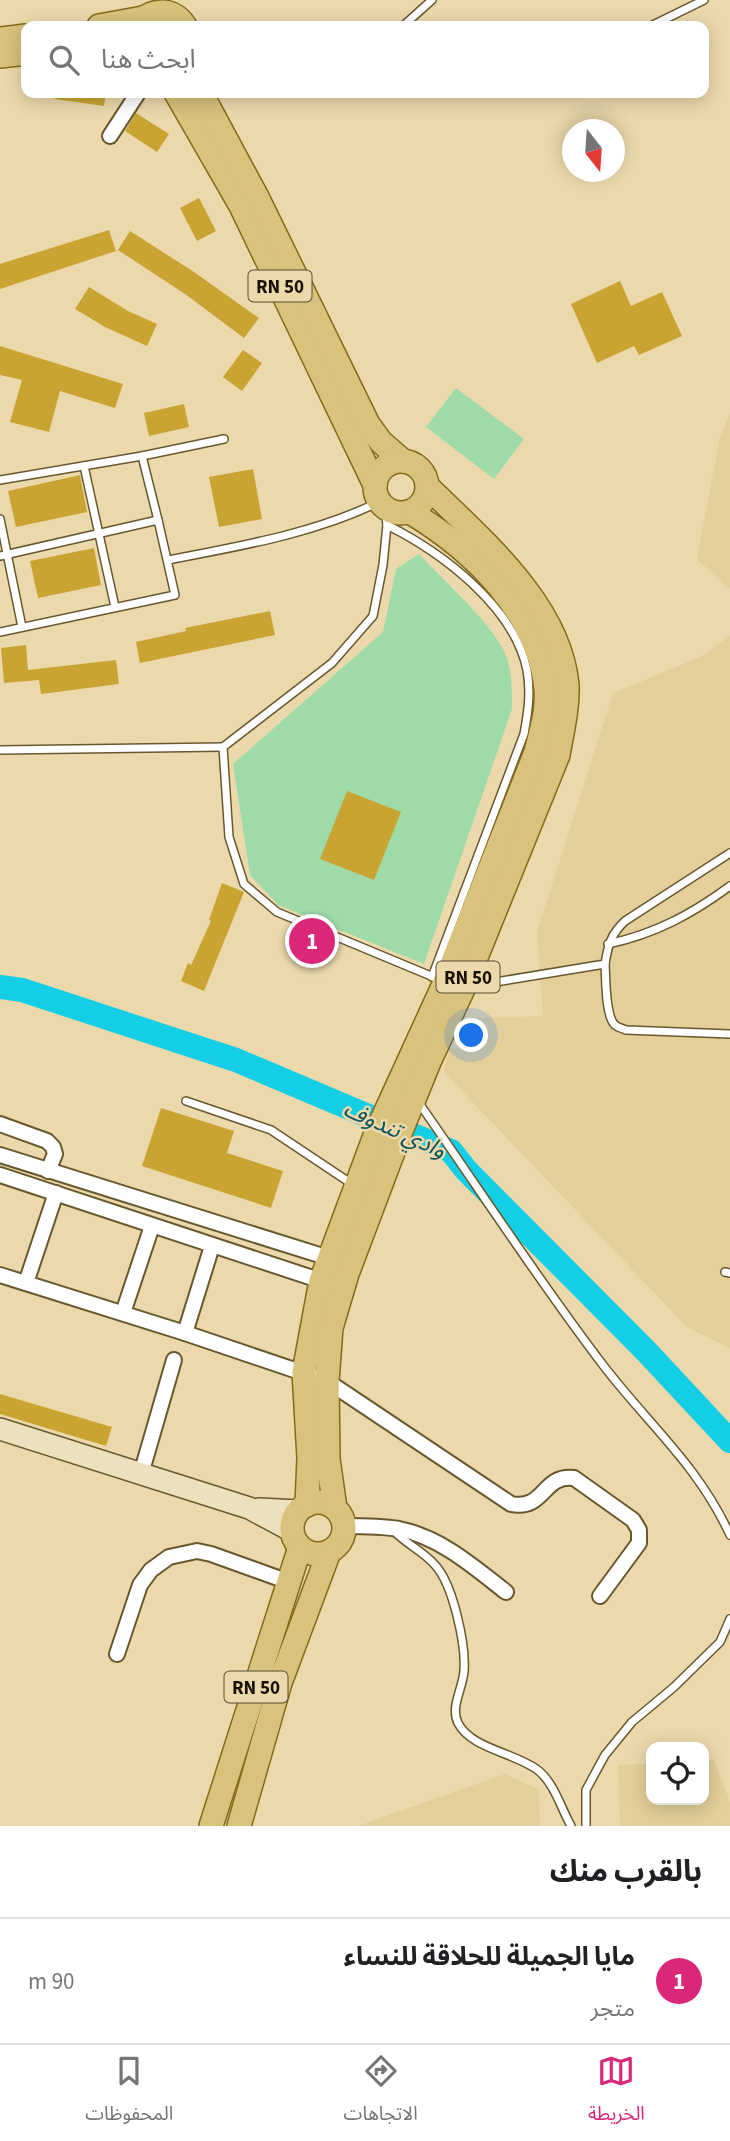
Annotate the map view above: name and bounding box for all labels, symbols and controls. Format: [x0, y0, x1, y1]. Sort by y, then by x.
search box [21, 21, 709, 98]
icon: search [45, 41, 83, 79]
text: ابحث هنا [101, 41, 196, 78]
north arrow [562, 119, 625, 182]
road number: RN 50 [248, 270, 312, 302]
pin: 1 [289, 915, 335, 967]
road number: RN 50 [436, 962, 500, 993]
your location [454, 1018, 488, 1052]
water label: وادي تندوف [338, 1092, 451, 1168]
road number: RN 50 [224, 1672, 288, 1702]
map controls [646, 1742, 709, 1805]
button: locate [646, 1742, 709, 1805]
text: بالقرب منك [550, 1850, 702, 1893]
text: مايا الجميلة للحلاقة للنساء [344, 1938, 635, 1975]
text: 90 m [28, 1965, 75, 1998]
text: 1 [673, 1965, 685, 1998]
text: متجر [591, 1992, 635, 2025]
tab: المحفوظات [85, 2052, 173, 2134]
tab: الاتجاهات [344, 2052, 418, 2134]
tab: الخريطة [588, 2052, 645, 2134]

